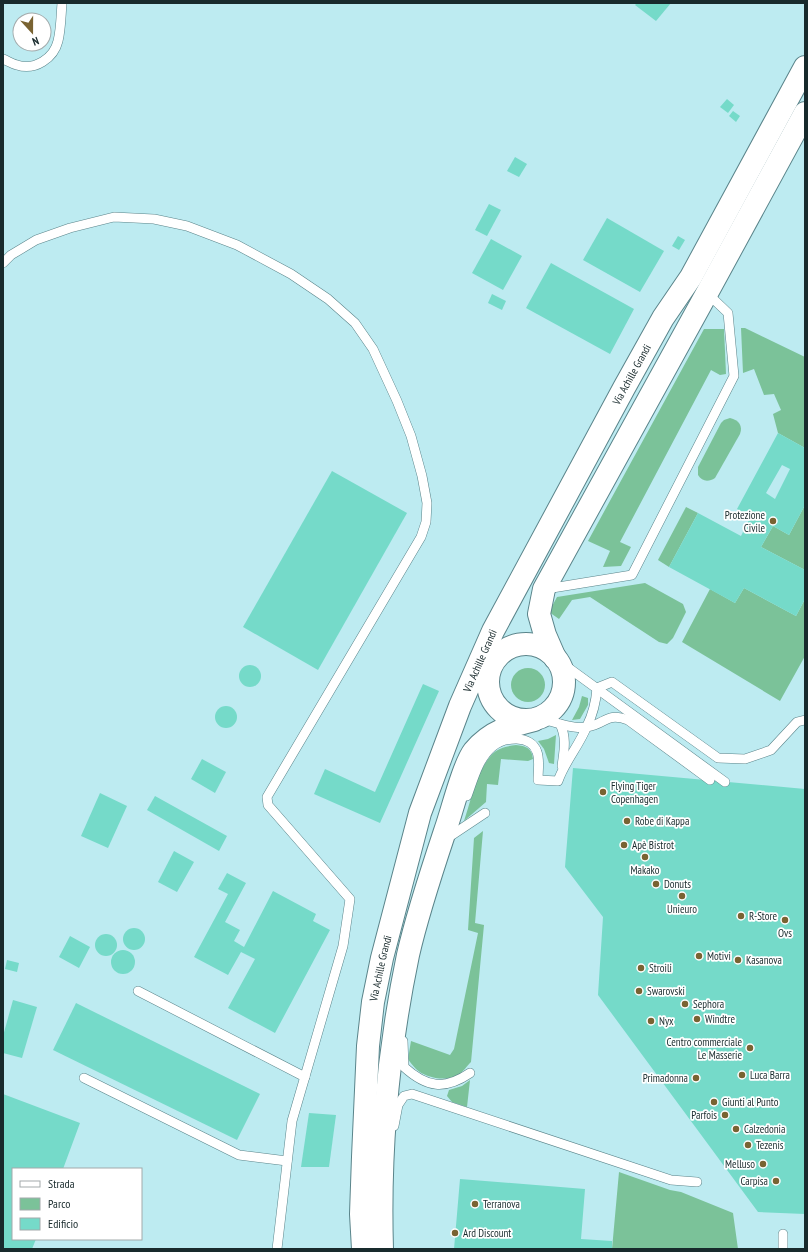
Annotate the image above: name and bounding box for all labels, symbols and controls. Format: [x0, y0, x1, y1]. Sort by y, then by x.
north arrow [12, 12, 52, 52]
text: N [30, 34, 41, 49]
street label: Via Achille Grandi [609, 342, 654, 408]
place label: Protezione Civile [725, 508, 765, 535]
marker: Protezione Civile [768, 516, 778, 526]
street label: Via Achille Grandi [460, 627, 500, 695]
place label: Flying Tiger Copenhagen [611, 779, 658, 806]
marker: Flying Tiger Copenhagen [598, 787, 608, 797]
place label: Robe di Kappa [635, 814, 689, 828]
marker: Robe di Kappa [622, 816, 632, 826]
place label: Apè Bistrot [632, 838, 674, 852]
marker: Apè Bistrot [619, 840, 629, 850]
marker: Makako [640, 852, 650, 862]
place label: Makako [631, 863, 660, 877]
place label: Donuts [664, 877, 691, 891]
marker: Donuts [651, 879, 661, 889]
marker: Unieuro [677, 891, 687, 901]
place label: Unieuro [667, 902, 697, 916]
place label: R-Store [749, 909, 778, 923]
marker: R-Store [736, 911, 746, 921]
marker: Ovs [780, 915, 790, 925]
place label: Ovs [778, 926, 792, 940]
street label: Via Achille Grandi [366, 934, 395, 1003]
place label: Motivi [707, 949, 731, 963]
marker: Motivi [694, 951, 704, 961]
place label: Kasanova [746, 953, 782, 967]
marker: Kasanova [733, 955, 743, 965]
place label: Stroili [649, 961, 672, 975]
marker: Stroili [636, 963, 646, 973]
place label: Swarovski [647, 984, 685, 998]
marker: Swarovski [634, 986, 644, 996]
place label: Sephora [693, 997, 724, 1011]
marker: Sephora [680, 999, 690, 1009]
place label: Windtre [705, 1012, 735, 1026]
place label: Nyx [659, 1014, 674, 1028]
marker: Windtre [692, 1014, 702, 1024]
marker: Nyx [646, 1016, 656, 1026]
place label: Centro commerciale Le Masserie [667, 1035, 742, 1062]
marker: Centro commerciale Le Masserie [745, 1043, 755, 1053]
place label: Luca Barra [750, 1068, 790, 1082]
marker: Luca Barra [737, 1070, 747, 1080]
place label: Primadonna [643, 1071, 688, 1085]
marker: Primadonna [691, 1073, 701, 1083]
place label: Giunti al Punto [722, 1095, 779, 1109]
marker: Giunti al Punto [709, 1097, 719, 1107]
place label: Parfois [691, 1108, 717, 1122]
marker: Parfois [720, 1110, 730, 1120]
place label: Calzedonia [744, 1122, 785, 1136]
marker: Calzedonia [731, 1124, 741, 1134]
place label: Tezenis [756, 1138, 784, 1152]
marker: Tezenis [743, 1140, 753, 1150]
place label: Melluso [725, 1157, 755, 1171]
marker: Melluso [758, 1159, 768, 1169]
legend [12, 1168, 142, 1240]
place label: Carpisa [740, 1174, 768, 1188]
text: Strada [48, 1176, 75, 1191]
marker: Carpisa [771, 1176, 781, 1186]
text: Parco [48, 1196, 70, 1211]
place label: Terranova [483, 1197, 520, 1211]
marker: Terranova [470, 1199, 480, 1209]
text: Edificio [48, 1216, 78, 1231]
place label: Ard Discount [463, 1226, 511, 1240]
marker: Ard Discount [450, 1228, 460, 1238]

